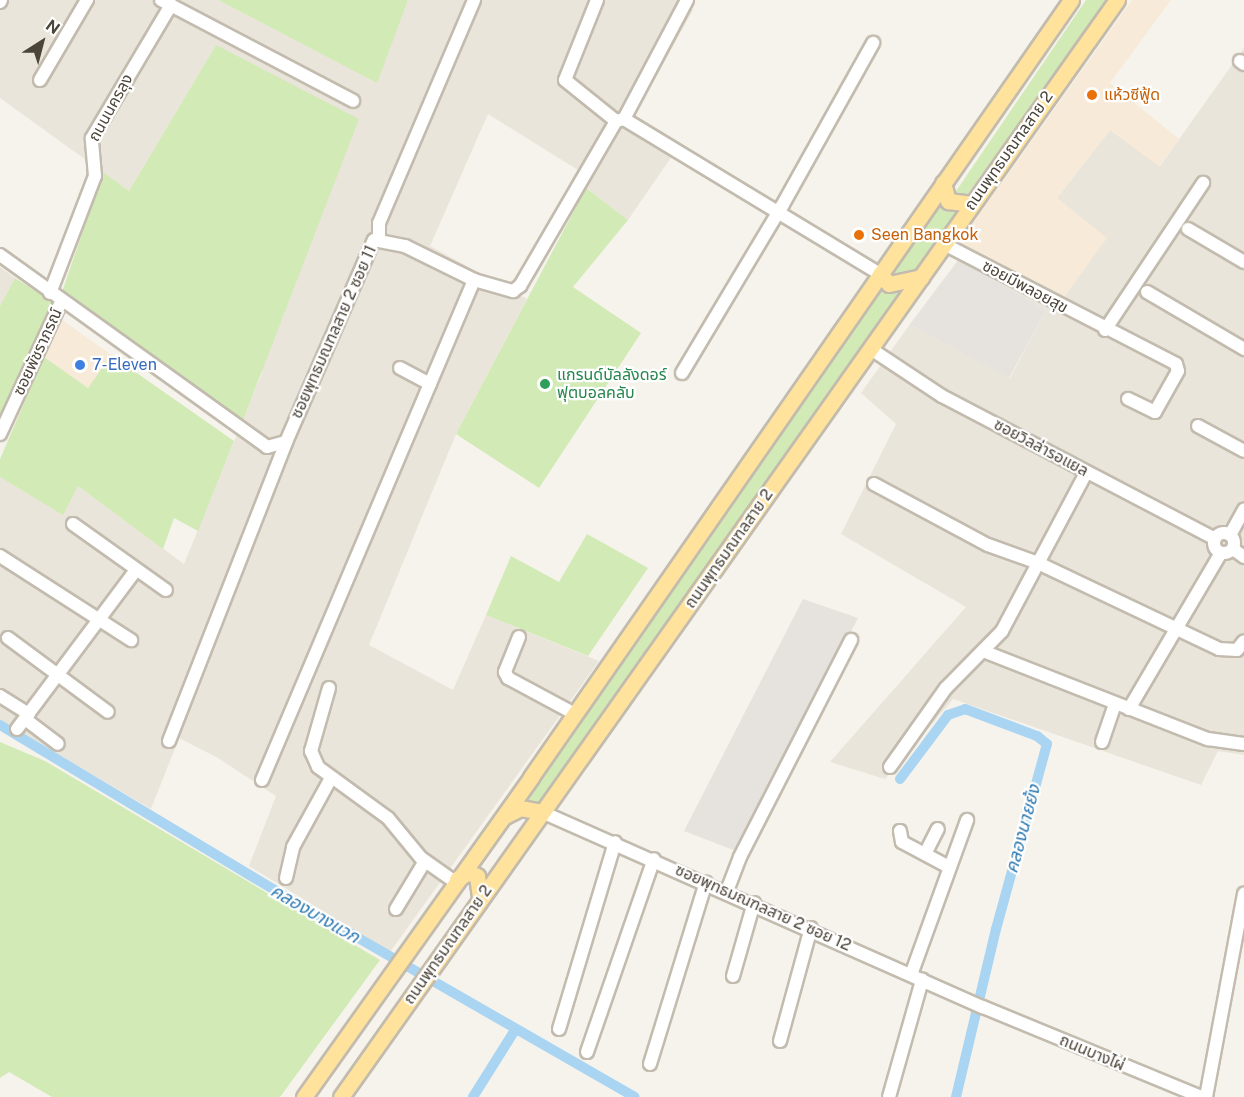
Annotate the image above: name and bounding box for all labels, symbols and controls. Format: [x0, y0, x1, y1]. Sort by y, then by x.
north arrow [12, 12, 72, 72]
text: N [42, 16, 64, 38]
street label: ถนนนครลุง [85, 71, 137, 145]
place label: แห้วซีฟู้ด [1104, 85, 1160, 105]
street label: ถนนพุทธมณฑลสาย 2 [961, 88, 1057, 214]
marker: แห้วซีฟู้ด [1085, 88, 1099, 102]
place label: Seen Bangkok [871, 225, 978, 245]
marker: Seen Bangkok [852, 228, 866, 242]
street label: ซอยพุทธมณฑลสาย 2 ซอย 11 [287, 242, 381, 422]
street label: ซอยมีพลอยสุข [979, 256, 1071, 318]
street label: ซอยพัชราภรณ์ [9, 305, 67, 399]
place label: 7-Eleven [92, 355, 157, 375]
marker: 7-Eleven [73, 358, 87, 372]
place label: แกรนด์บัลลังดอร์ ฟุตบอลคลับ [557, 365, 667, 403]
marker: แกรนด์บัลลังดอร์ ฟุตบอลคลับ [538, 377, 552, 391]
street label: ซอยวิลล่ารอแยล [990, 415, 1092, 481]
street label: ถนนพุทธมณฑลสาย 2 [681, 486, 777, 612]
water label: คลองนายย้ง [1001, 782, 1045, 876]
street label: ซอยพุทธมณฑลสาย 2 ซอย 12 [672, 860, 854, 956]
water label: คลองบางแวก [267, 880, 363, 948]
street label: ถนนพุทธมณฑลสาย 2 [400, 882, 496, 1008]
street label: ถนนบางไผ่ [1056, 1031, 1128, 1075]

